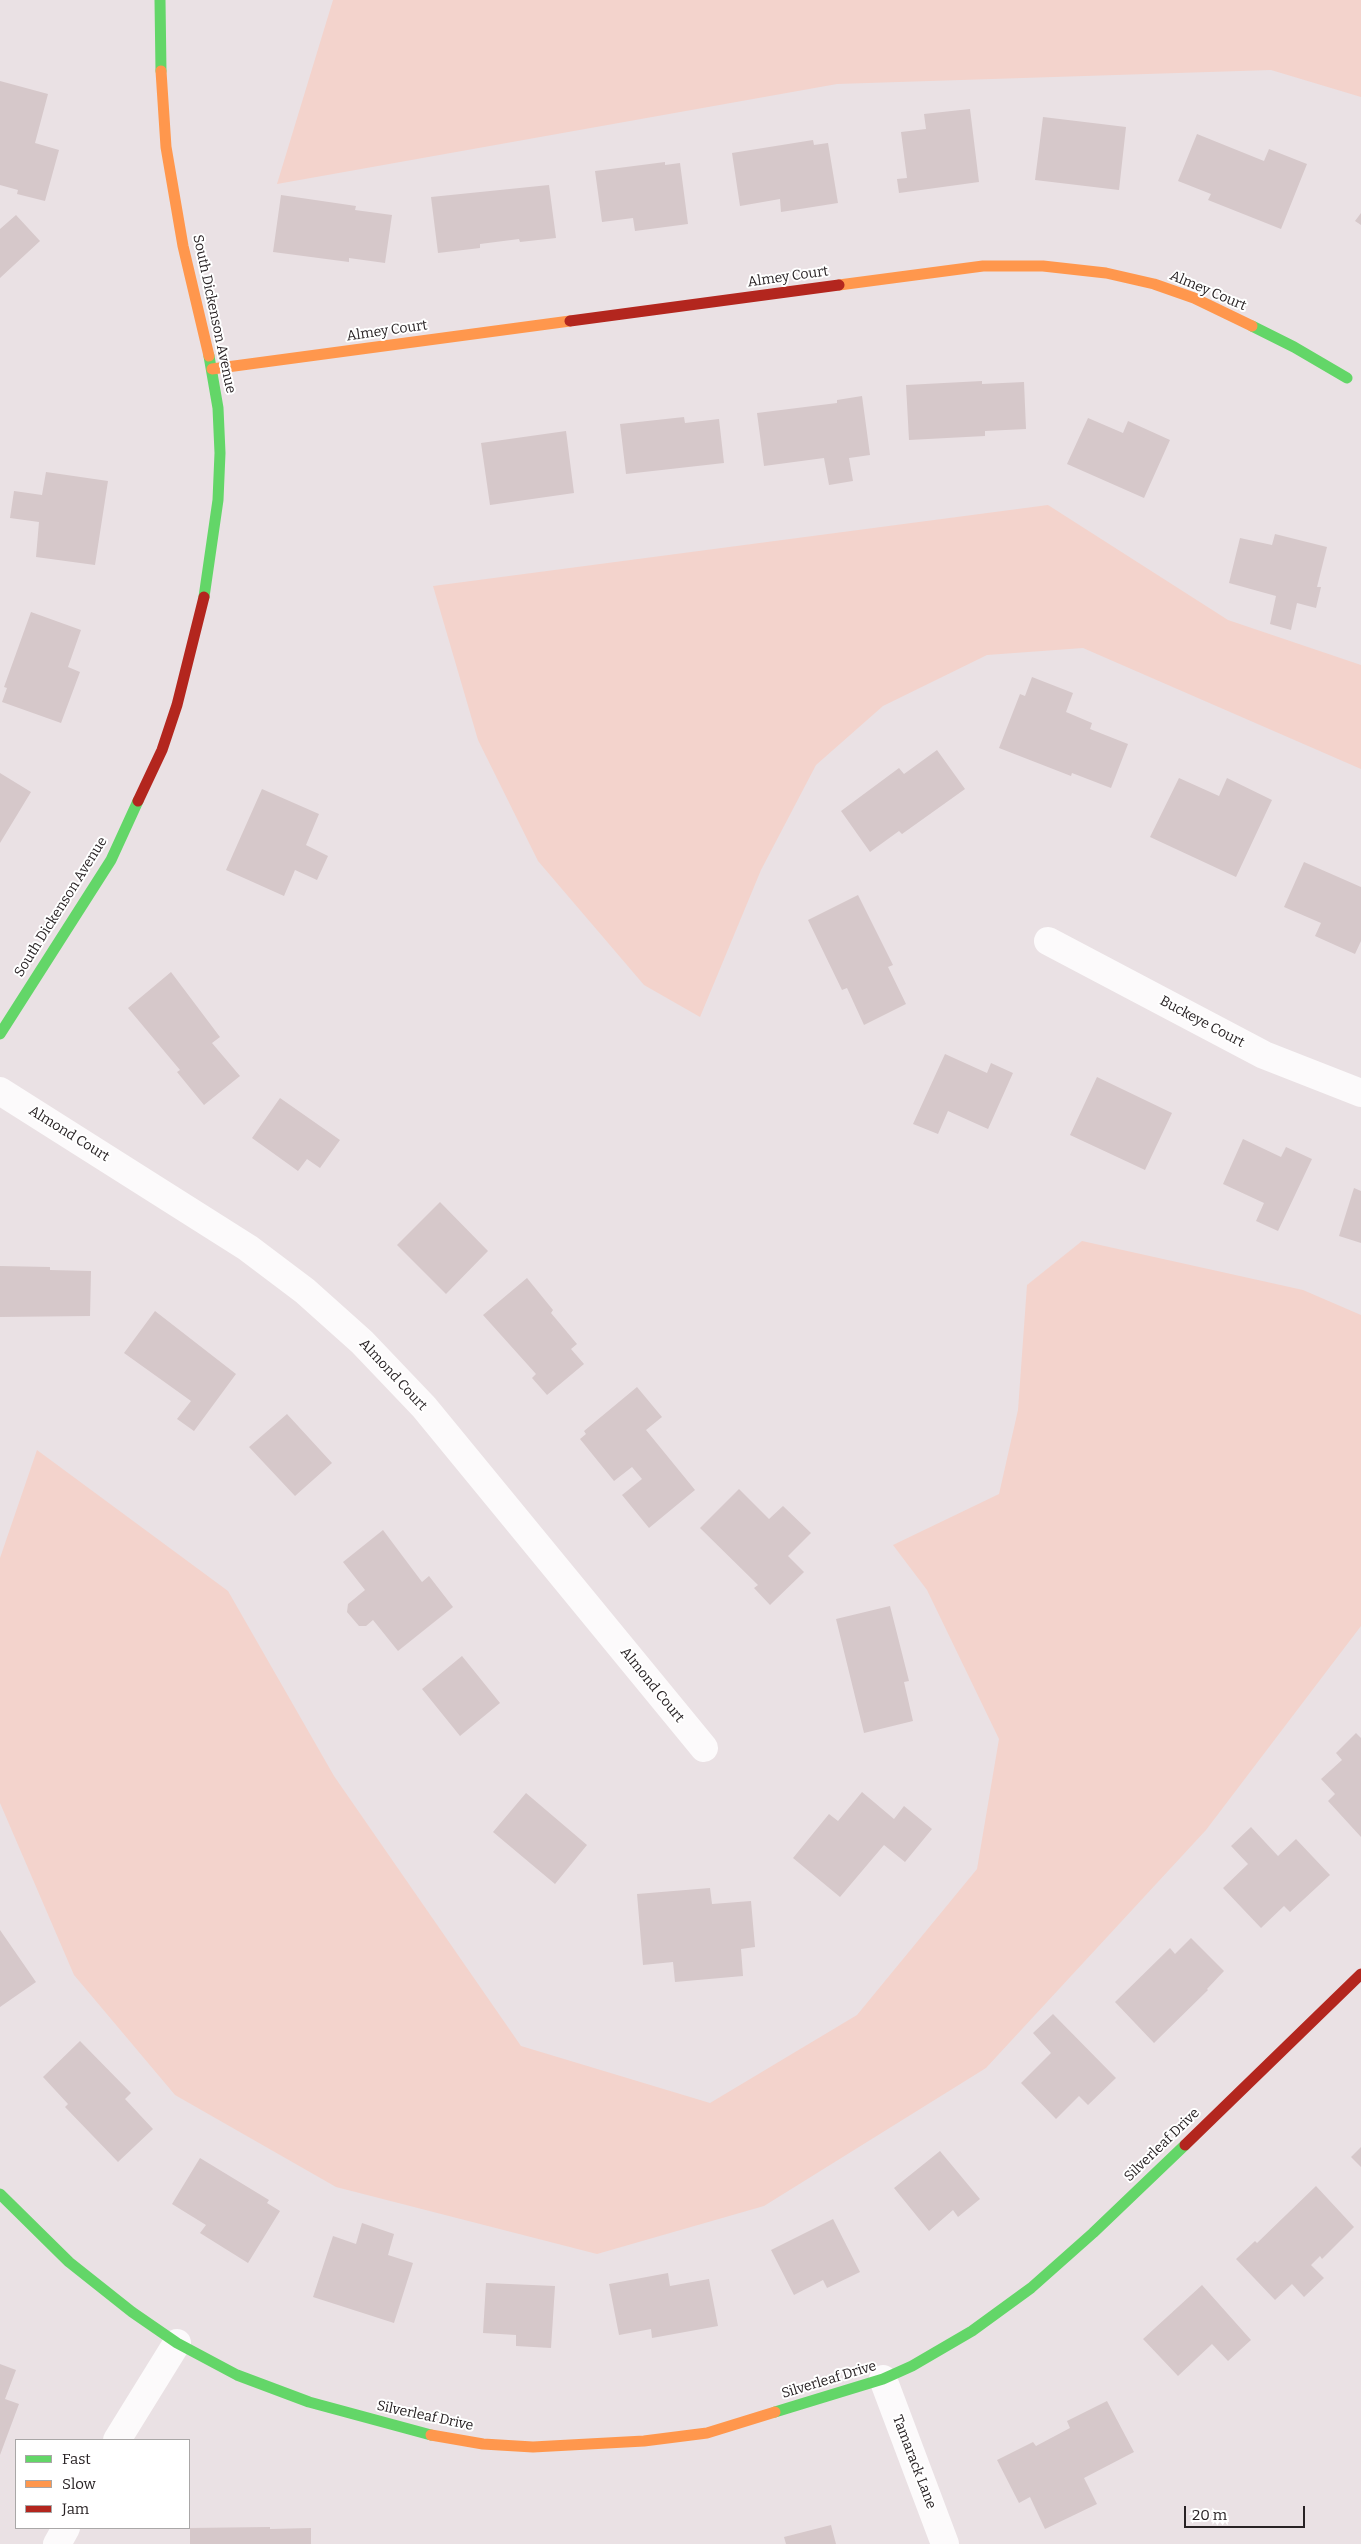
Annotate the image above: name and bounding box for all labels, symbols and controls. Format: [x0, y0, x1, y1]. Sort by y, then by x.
street label: South Dickenson Avenue [189, 233, 239, 395]
street label: Almey Court [747, 263, 829, 291]
street label: Almey Court [1167, 267, 1249, 315]
street label: Almey Court [346, 317, 428, 345]
street label: South Dickenson Avenue [11, 834, 111, 980]
street label: Buckeye Court [1157, 993, 1247, 1051]
street label: Almond Court [26, 1103, 112, 1165]
street label: Almond Court [356, 1336, 430, 1414]
street label: Almond Court [617, 1644, 687, 1726]
street label: Silverleaf Drive [1121, 2105, 1203, 2185]
street label: Silverleaf Drive [780, 2358, 878, 2402]
street label: Silverleaf Drive [375, 2398, 475, 2434]
street label: Tamarack Lane [888, 2413, 940, 2511]
legend [15, 2439, 190, 2529]
text: Fast [62, 2450, 91, 2468]
text: Slow [62, 2475, 96, 2493]
scale bar [1186, 2496, 1307, 2528]
text: Jam [62, 2500, 89, 2518]
text: 20 m [1192, 2506, 1227, 2524]

